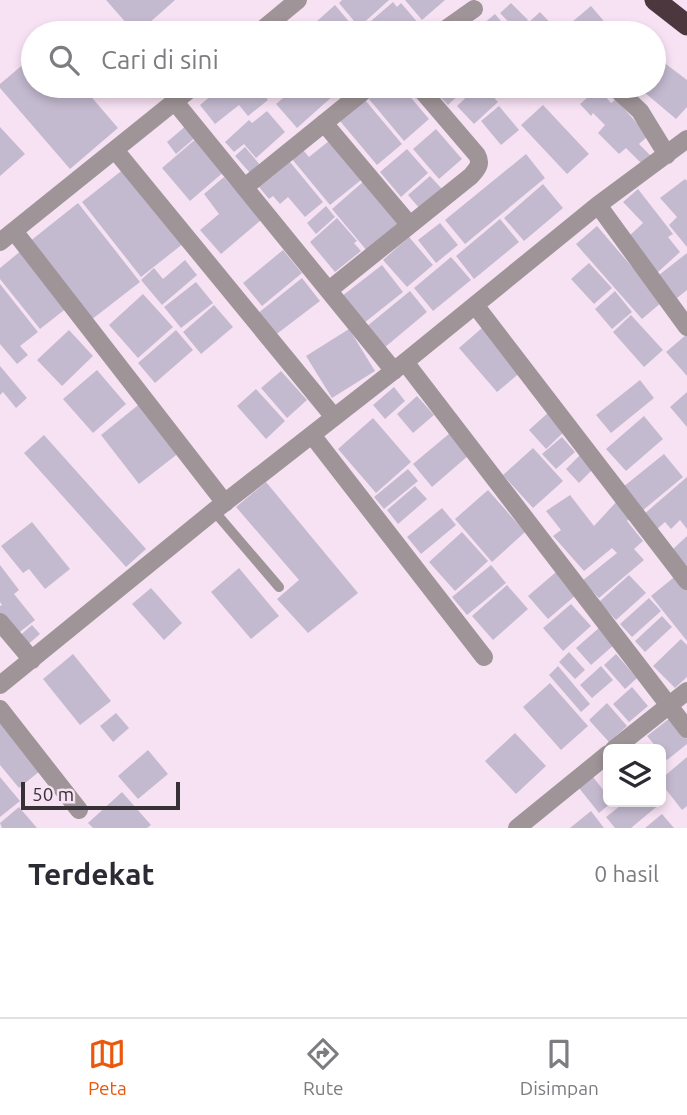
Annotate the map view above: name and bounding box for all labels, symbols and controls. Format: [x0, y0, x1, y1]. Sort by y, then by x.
search box [21, 21, 666, 98]
icon: search [45, 41, 83, 79]
text: Cari di sini [101, 45, 219, 74]
map controls [603, 744, 666, 807]
button: layers [603, 744, 666, 807]
scale bar [21, 779, 180, 811]
text: 50 m [32, 783, 74, 805]
text: Terdekat [28, 857, 154, 891]
text: 0 hasil [594, 861, 659, 886]
tab: Peta [88, 1035, 127, 1099]
tab: Rute [303, 1035, 344, 1099]
tab: Disimpan [520, 1035, 599, 1099]

